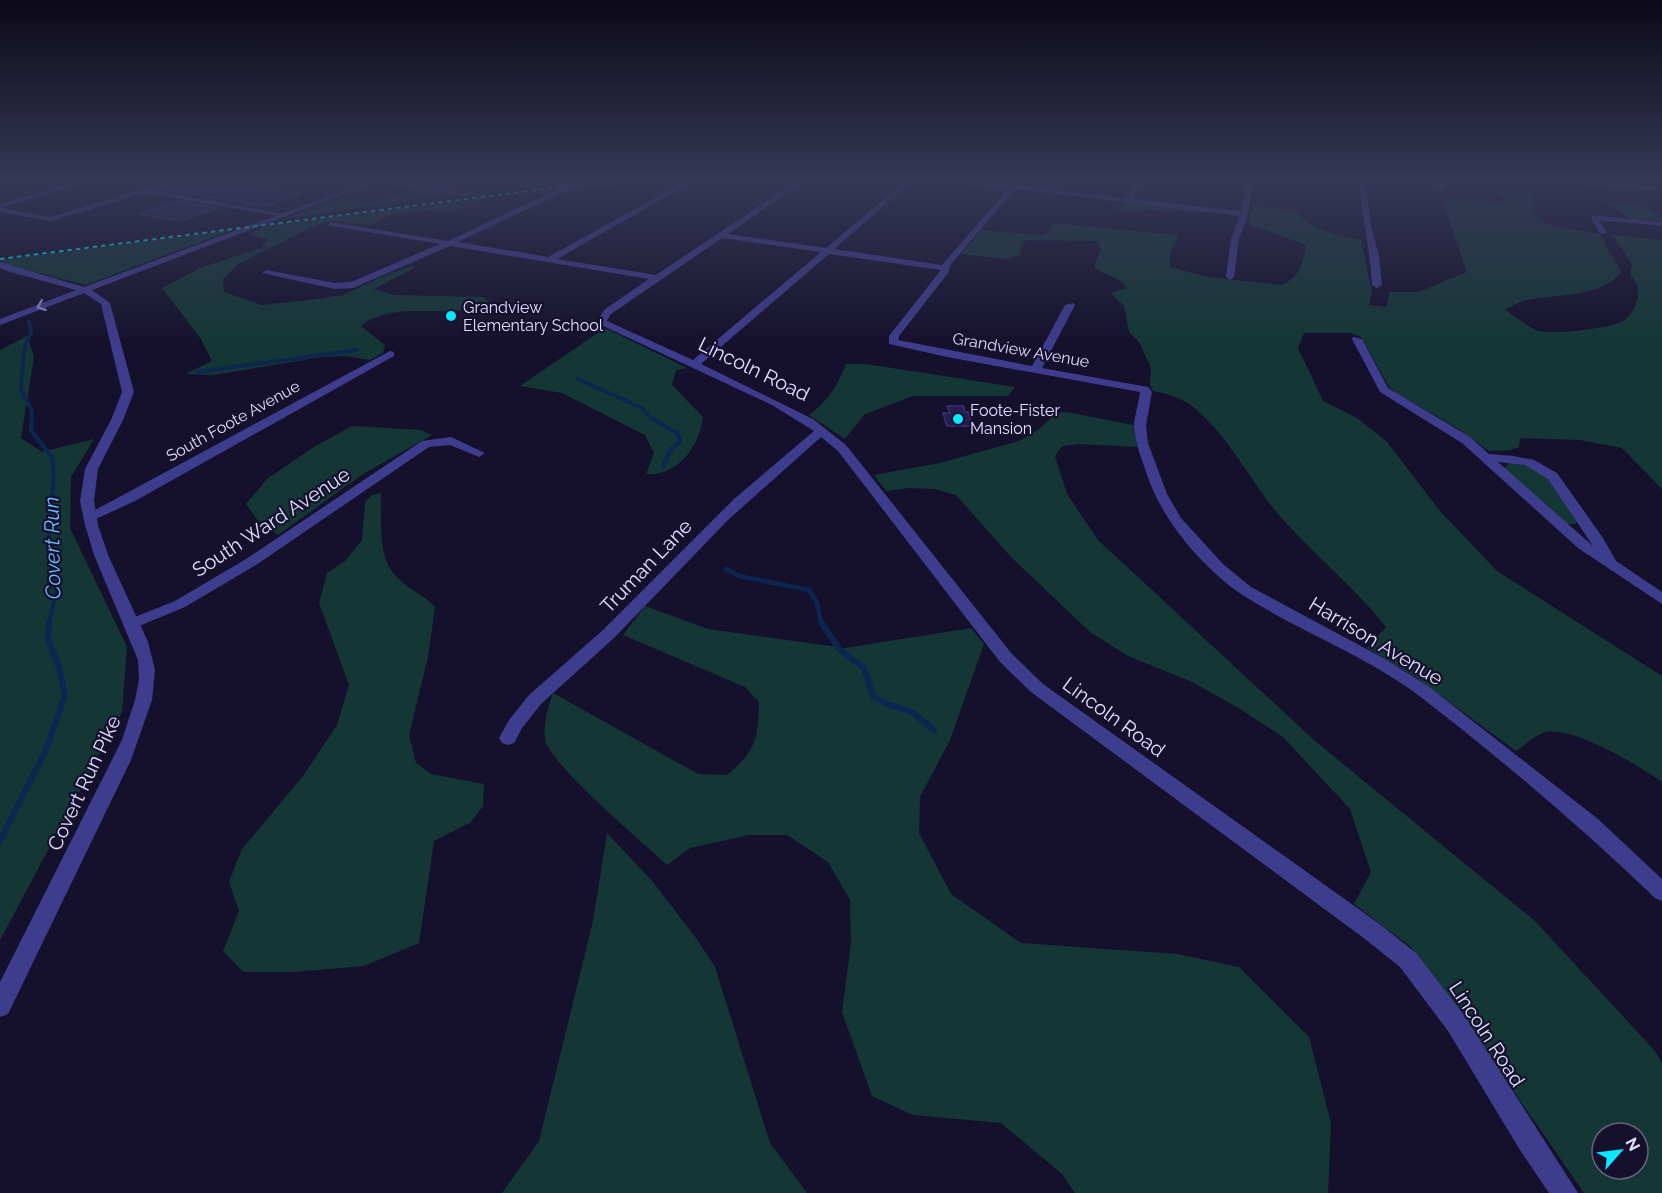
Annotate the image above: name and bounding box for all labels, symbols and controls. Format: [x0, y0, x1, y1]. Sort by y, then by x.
place label: Grandview Elementary School [463, 298, 604, 335]
one-way arrow [36, 299, 47, 311]
marker: Grandview Elementary School [444, 309, 458, 323]
street label: Grandview Avenue [951, 329, 1091, 371]
street label: Lincoln Road [695, 332, 813, 406]
street label: South Foote Avenue [163, 376, 303, 466]
place label: Foote-Fister Mansion [970, 401, 1060, 438]
marker: Foote-Fister Mansion [951, 412, 965, 426]
street label: South Ward Avenue [188, 462, 355, 582]
water label: Covert Run [39, 496, 65, 600]
street label: Truman Lane [595, 514, 697, 618]
street label: Harrison Avenue [1305, 592, 1447, 691]
street label: Lincoln Road [1058, 672, 1170, 762]
street label: Covert Run Pike [42, 711, 126, 854]
street label: Lincoln Road [1444, 977, 1530, 1091]
north arrow [1590, 1121, 1650, 1181]
text: N [1622, 1134, 1644, 1154]

